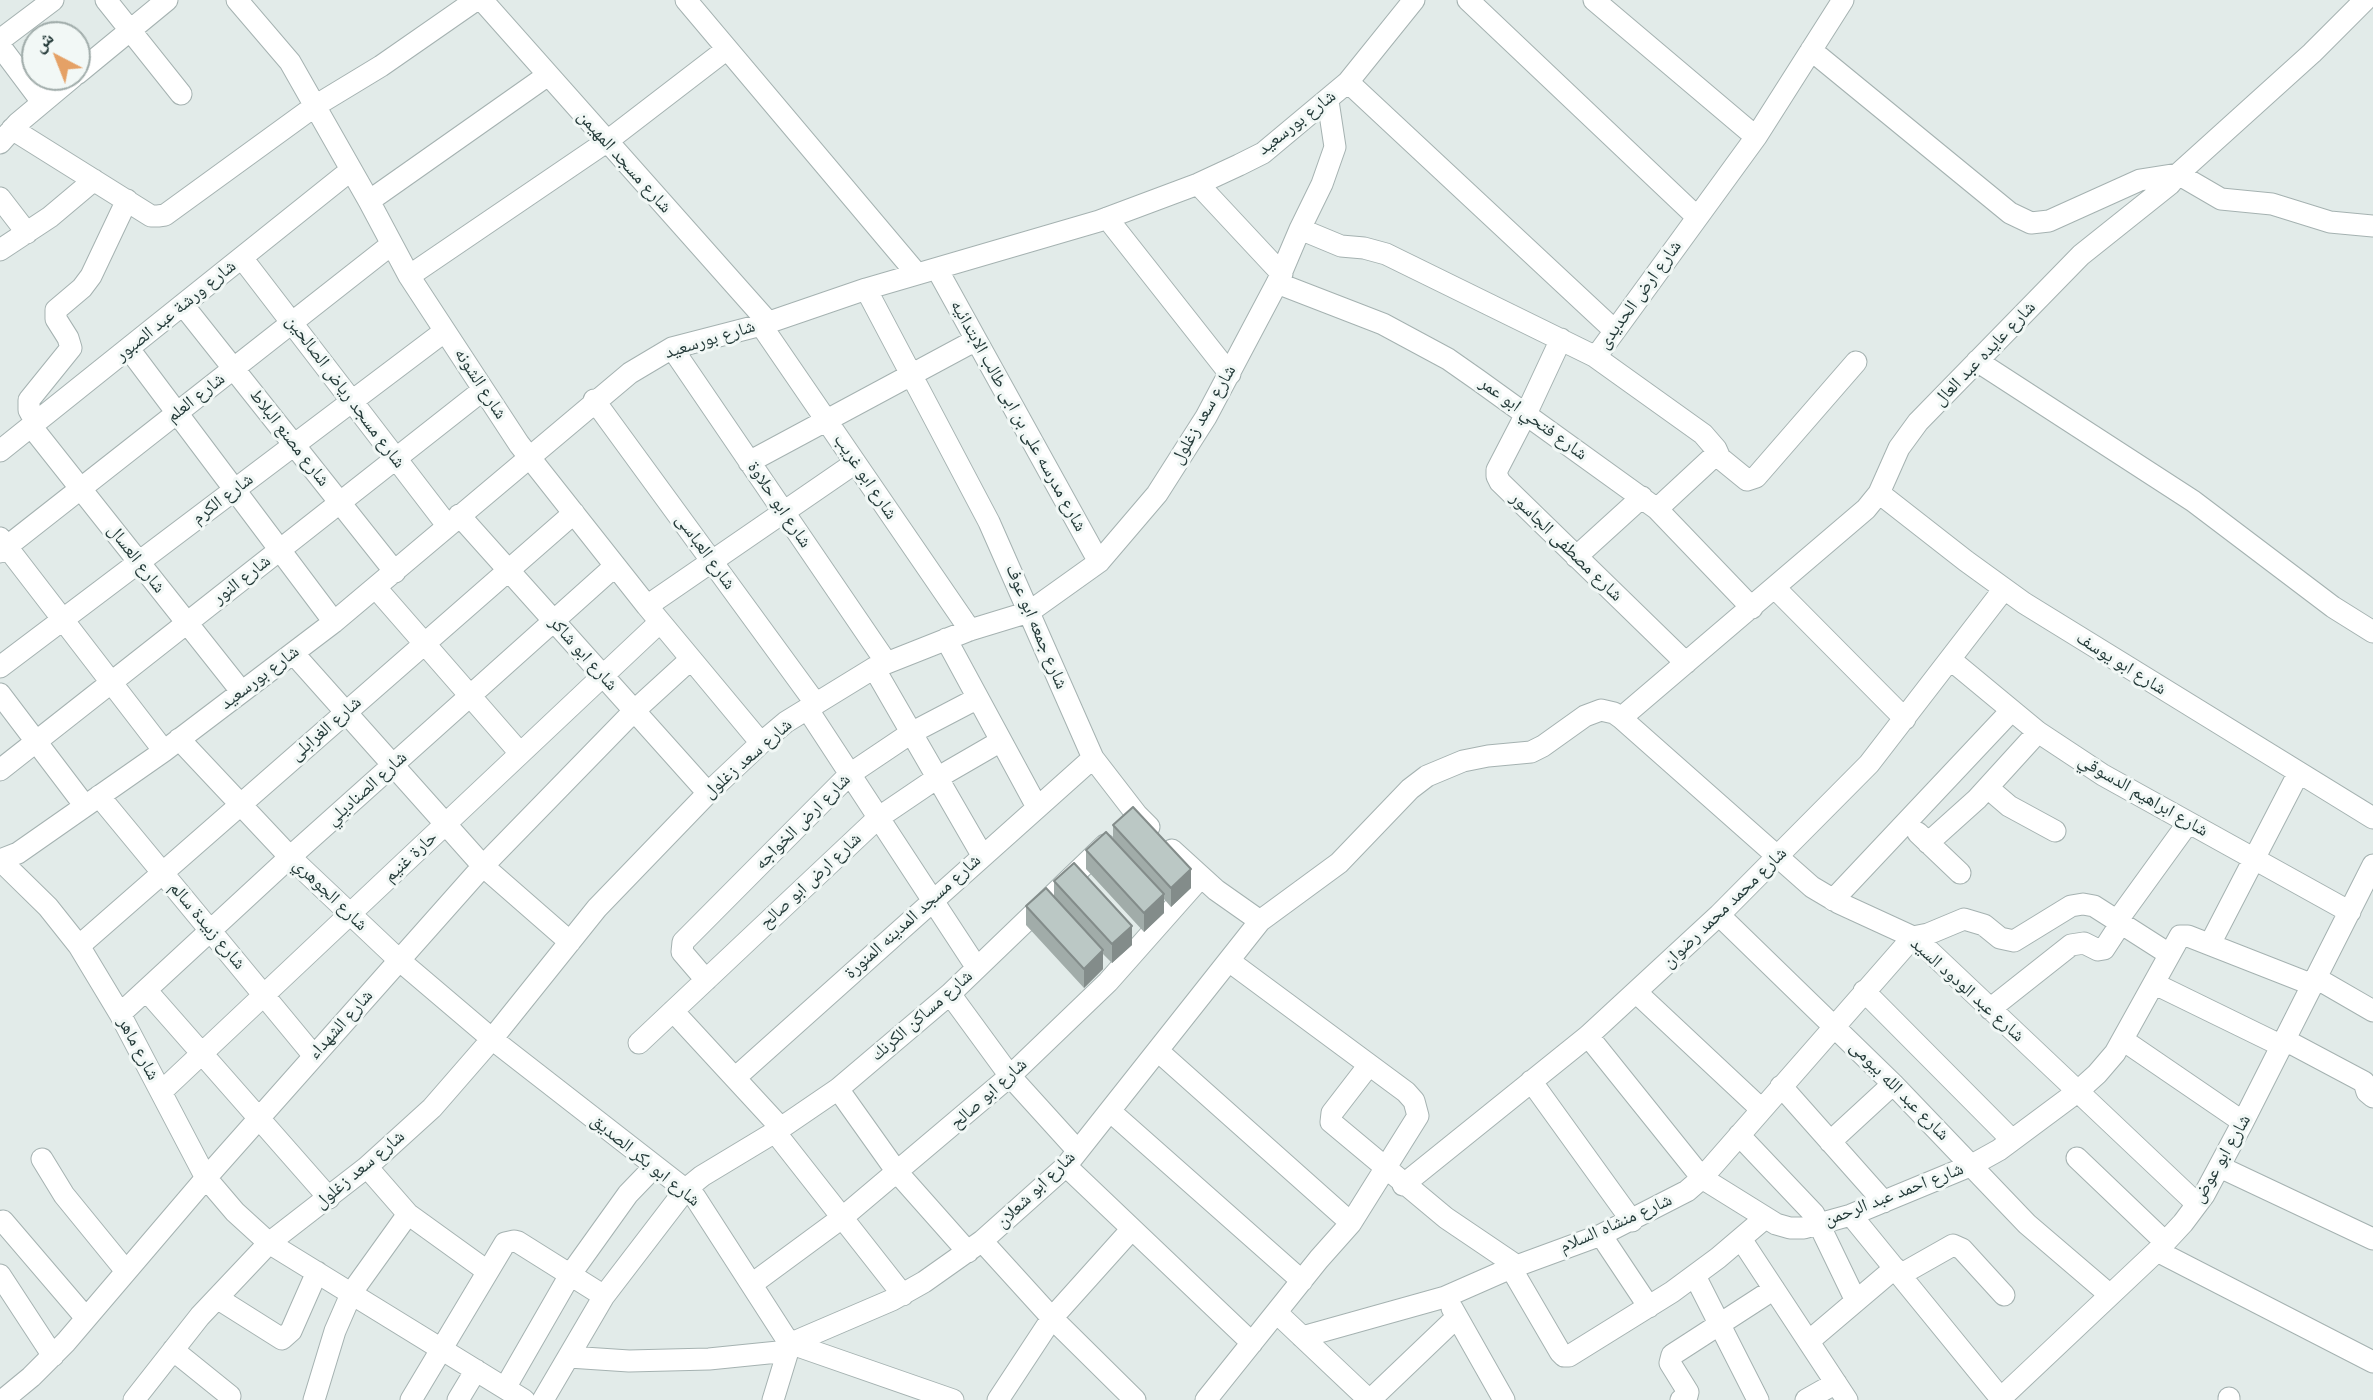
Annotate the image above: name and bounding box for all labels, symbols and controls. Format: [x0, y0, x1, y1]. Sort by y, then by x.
north arrow [21, 21, 91, 91]
text: ش [28, 27, 58, 57]
street label: شارع بورسعيد [1254, 86, 1340, 160]
street label: شارع مسجد المهيمن [572, 106, 676, 218]
street label: شارع ارض الحديدى [1593, 236, 1687, 354]
street label: شارع ورشة عبد الصبور [111, 256, 241, 366]
street label: شارع مدرسه على بن ابى طالب الابتدائيه [945, 297, 1091, 535]
street label: شارع عايده عبد العال [1929, 297, 2041, 411]
street label: شارع مسجد رياض الصالحين [280, 311, 410, 473]
street label: شارع بورسعيد [662, 316, 758, 364]
street label: شارع الشونه [449, 344, 511, 424]
street label: شارع سعد زغلول [1167, 362, 1241, 468]
street label: شارع العلم [162, 368, 230, 428]
street label: شارع فتحي ابو عمر [1475, 373, 1591, 465]
street label: شارع مصنع البلاط [244, 385, 334, 491]
street label: شارع ابو غريب [829, 430, 901, 524]
street label: شارع ابو حلاوة [742, 458, 816, 552]
street label: شارع الكرم [188, 469, 258, 529]
street label: شارع مصطفى الجاسور [1505, 488, 1627, 606]
street label: شارع العباسى [670, 510, 740, 594]
street label: شارع العسال [102, 520, 170, 598]
street label: شارع النور [209, 551, 275, 609]
street label: شارع جمعه ابو عوف [1000, 561, 1072, 693]
street label: شارع ابو شاكر [544, 612, 622, 696]
street label: شارع ابو يوسف [2072, 628, 2170, 700]
street label: شارع بورسعيد [216, 641, 304, 715]
street label: شارع الغرابلى [286, 692, 366, 766]
street label: شارع سعد زغلول [699, 714, 797, 804]
street label: شارع الصناديلي [322, 747, 412, 831]
street label: شارع ابراهيم الدسوقي [2074, 750, 2212, 842]
street label: شارع ارض الخواجه [750, 769, 856, 875]
street label: حارة غنيم [380, 827, 442, 887]
street label: شارع ارض ابو صالح [756, 828, 866, 934]
street label: شارع محمد محمد رضوان [1658, 843, 1792, 973]
street label: شارع مسجد المدينه المنورة [840, 850, 986, 984]
street label: شارع الجوهري [288, 854, 372, 936]
street label: شارع زبيدة سالم [164, 878, 250, 974]
street label: شارع عبد الودود السيد [1906, 933, 2028, 1047]
street label: شارع مساكن الكرنك [867, 966, 977, 1066]
street label: شارع الشهداء [304, 986, 378, 1064]
street label: شارع ماهر [112, 1014, 164, 1084]
street label: شارع عبد الله بيومى [1845, 1037, 1953, 1145]
street label: شارع ابو صالح [946, 1054, 1032, 1134]
street label: شارع ابو بكر الصديق [586, 1110, 704, 1212]
street label: شارع ابو عوض [2188, 1111, 2256, 1207]
street label: شارع سعد زغلول [311, 1126, 409, 1214]
street label: شارع ابو شعلان [992, 1147, 1080, 1233]
street label: شارع احمد عبد الرحمن [1821, 1158, 1967, 1232]
street label: شارع منشاه السلام [1556, 1190, 1676, 1258]

